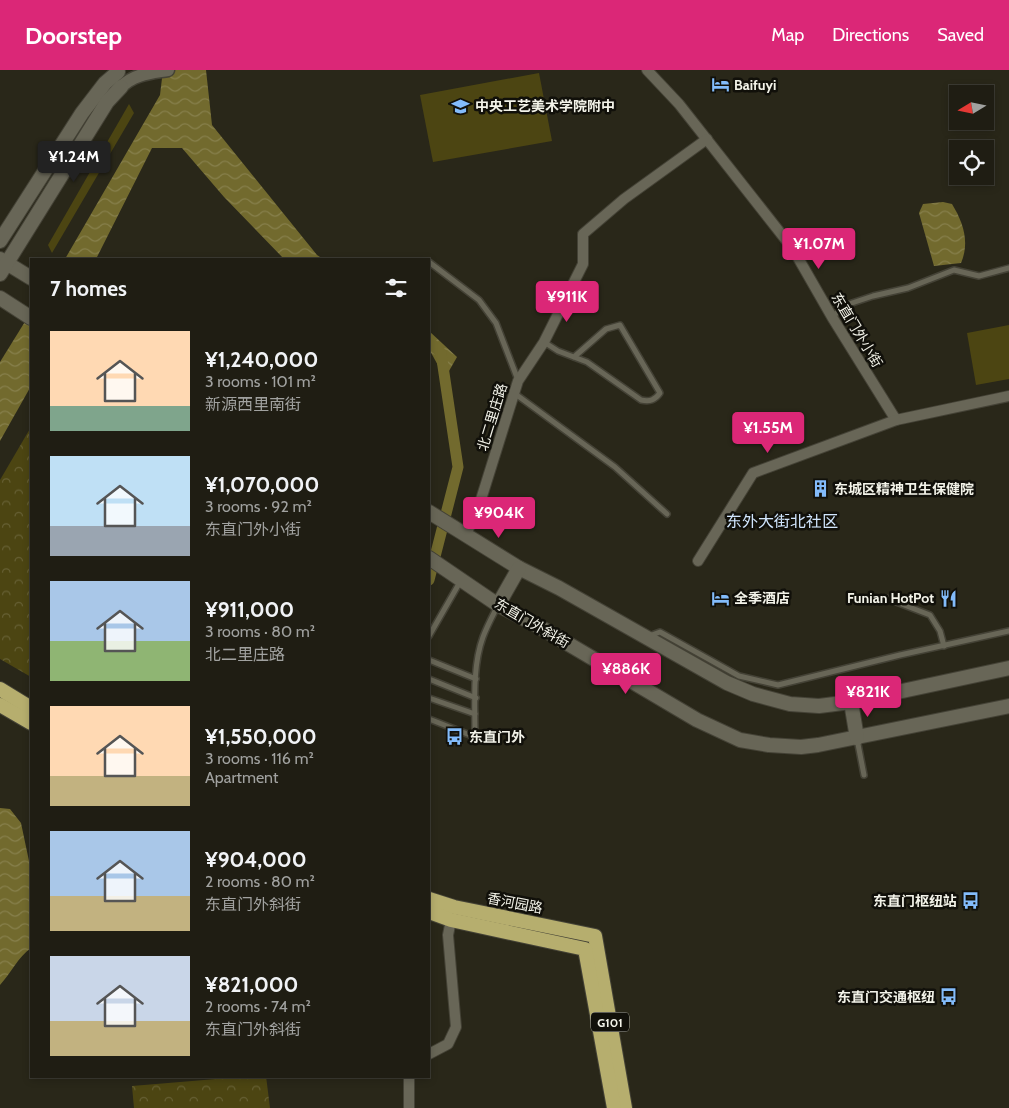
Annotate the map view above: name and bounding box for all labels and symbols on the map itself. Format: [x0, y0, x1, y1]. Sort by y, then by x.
hotel icon: Baifuyi [710, 75, 730, 95]
place label: Baifuyi [734, 76, 776, 94]
north arrow [949, 85, 994, 130]
school or university icon: 中央工艺美术学院附中 [451, 96, 471, 116]
place label: 中央工艺美术学院附中 [475, 97, 615, 115]
pin: ¥1.24M [33, 140, 115, 183]
pin: ¥1.07M [778, 228, 860, 270]
pin: ¥911K [532, 280, 602, 323]
street label: 东直门外小街 [828, 289, 886, 371]
street label: 北二里庄路 [473, 381, 511, 453]
pin: ¥1.55M [727, 412, 809, 454]
building icon: 东城区精神卫生保健院 [810, 479, 830, 499]
place label: 东城区精神卫生保健院 [834, 480, 974, 498]
pin: ¥904K [464, 496, 534, 539]
district label: 东外大街北社区 [726, 512, 838, 531]
hotel icon: 全季酒店 [710, 588, 730, 608]
restaurant icon: Funian HotPot [938, 588, 958, 608]
place label: 全季酒店 [734, 589, 790, 607]
place label: Funian HotPot [847, 589, 934, 607]
street label: 东直门外斜街 [491, 594, 573, 652]
pin: ¥886K [591, 652, 661, 695]
pin: ¥821K [833, 676, 903, 718]
bus stop icon: 东直门外 [445, 727, 465, 747]
place label: 东直门外 [469, 728, 525, 746]
street label: 香河园路 [486, 889, 544, 917]
bus stop icon: 东直门枢纽站 [961, 891, 981, 911]
place label: 东直门枢纽站 [873, 892, 957, 910]
bus stop icon: 东直门交通枢纽 [939, 987, 959, 1007]
place label: 东直门交通枢纽 [837, 988, 935, 1006]
road number: G101 [591, 1012, 629, 1032]

